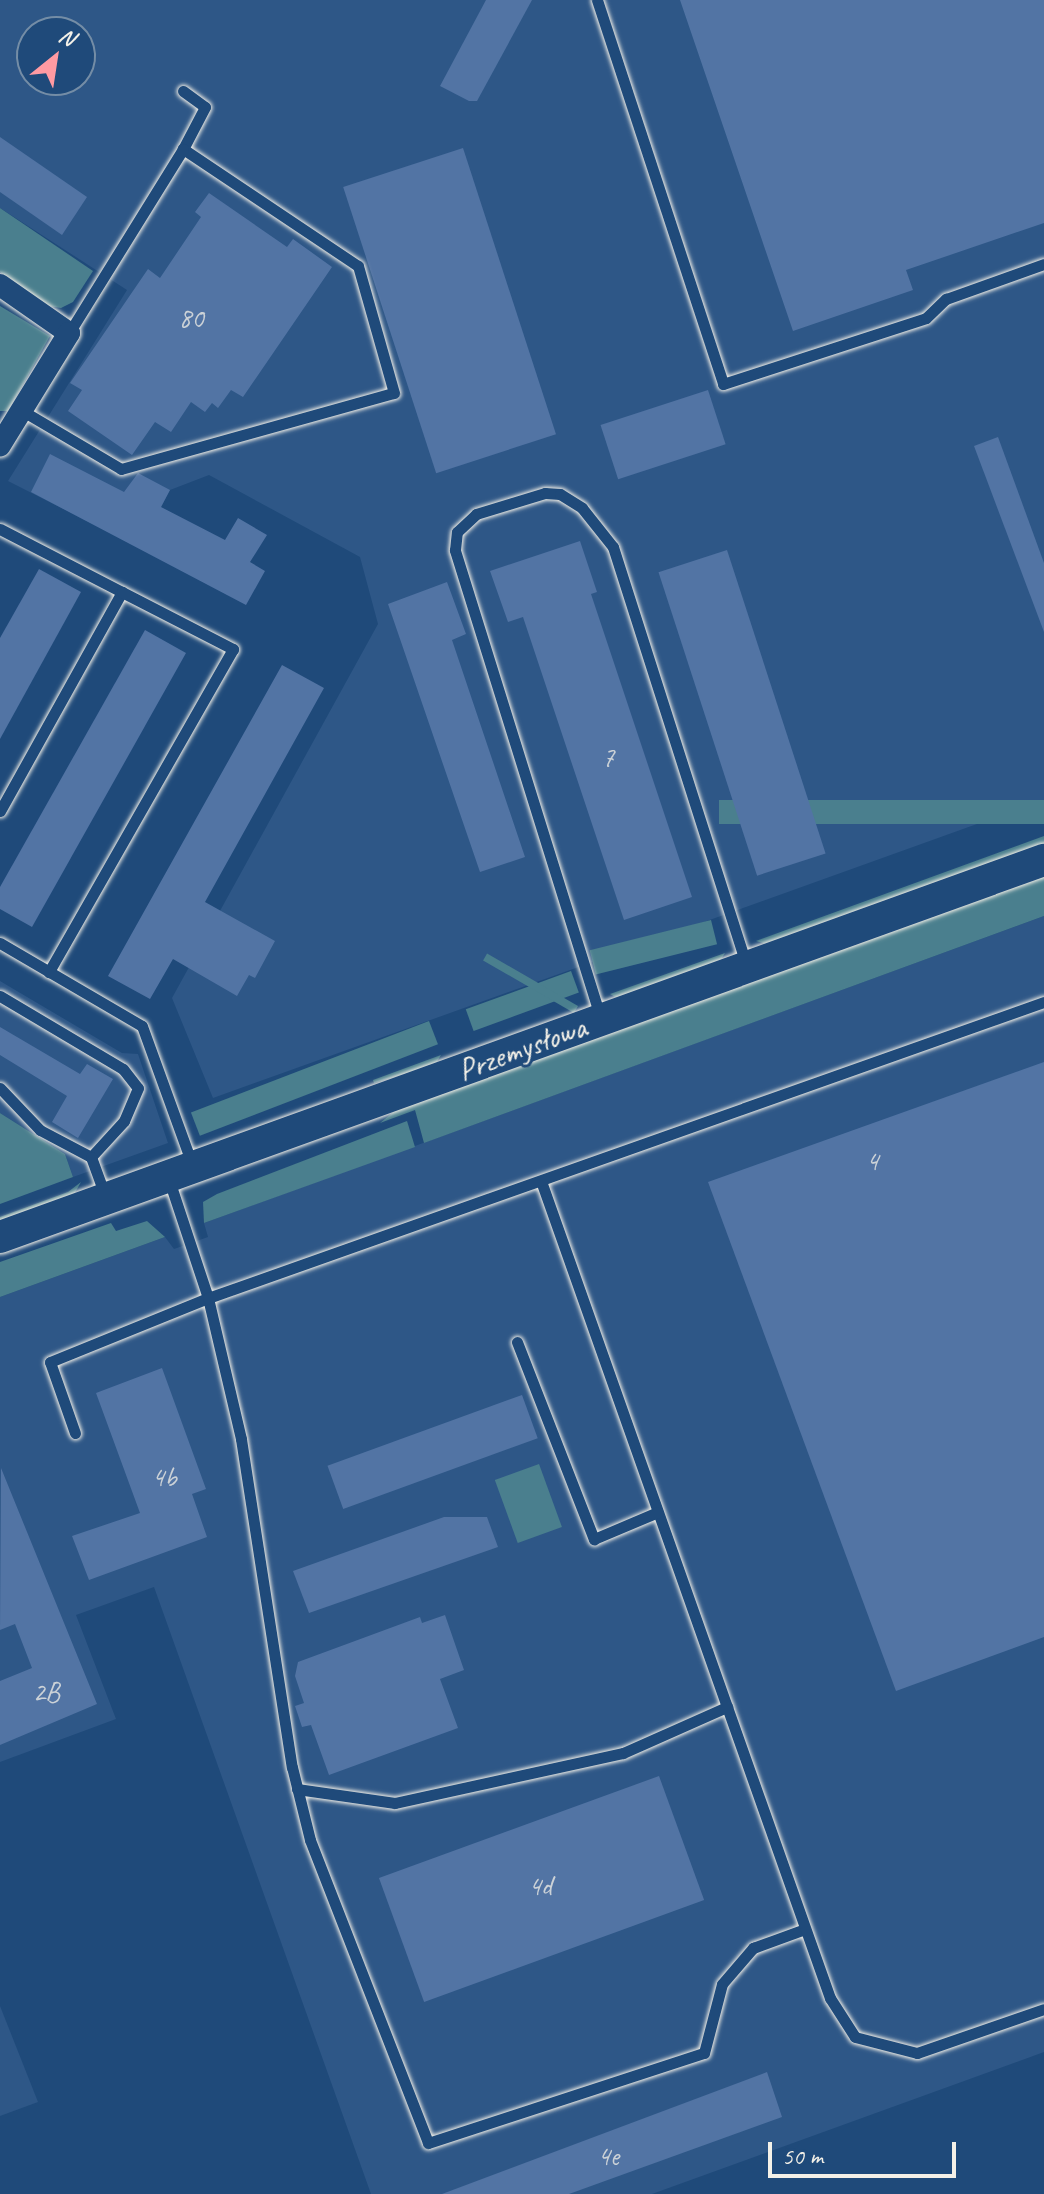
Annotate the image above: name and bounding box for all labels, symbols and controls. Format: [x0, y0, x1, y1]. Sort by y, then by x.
north arrow [16, 16, 96, 96]
text: N [54, 21, 80, 52]
house number: 80 [178, 301, 204, 335]
house number: 7 [602, 740, 614, 774]
street label: Przemysłowa [452, 1008, 592, 1090]
house number: 4 [866, 1144, 878, 1178]
house number: 4b [152, 1460, 176, 1494]
house number: 2B [32, 1675, 60, 1709]
house number: 4d [528, 1869, 552, 1903]
scale bar [772, 2126, 960, 2176]
house number: 4e [597, 2139, 619, 2173]
text: 50 m [782, 2141, 823, 2171]

